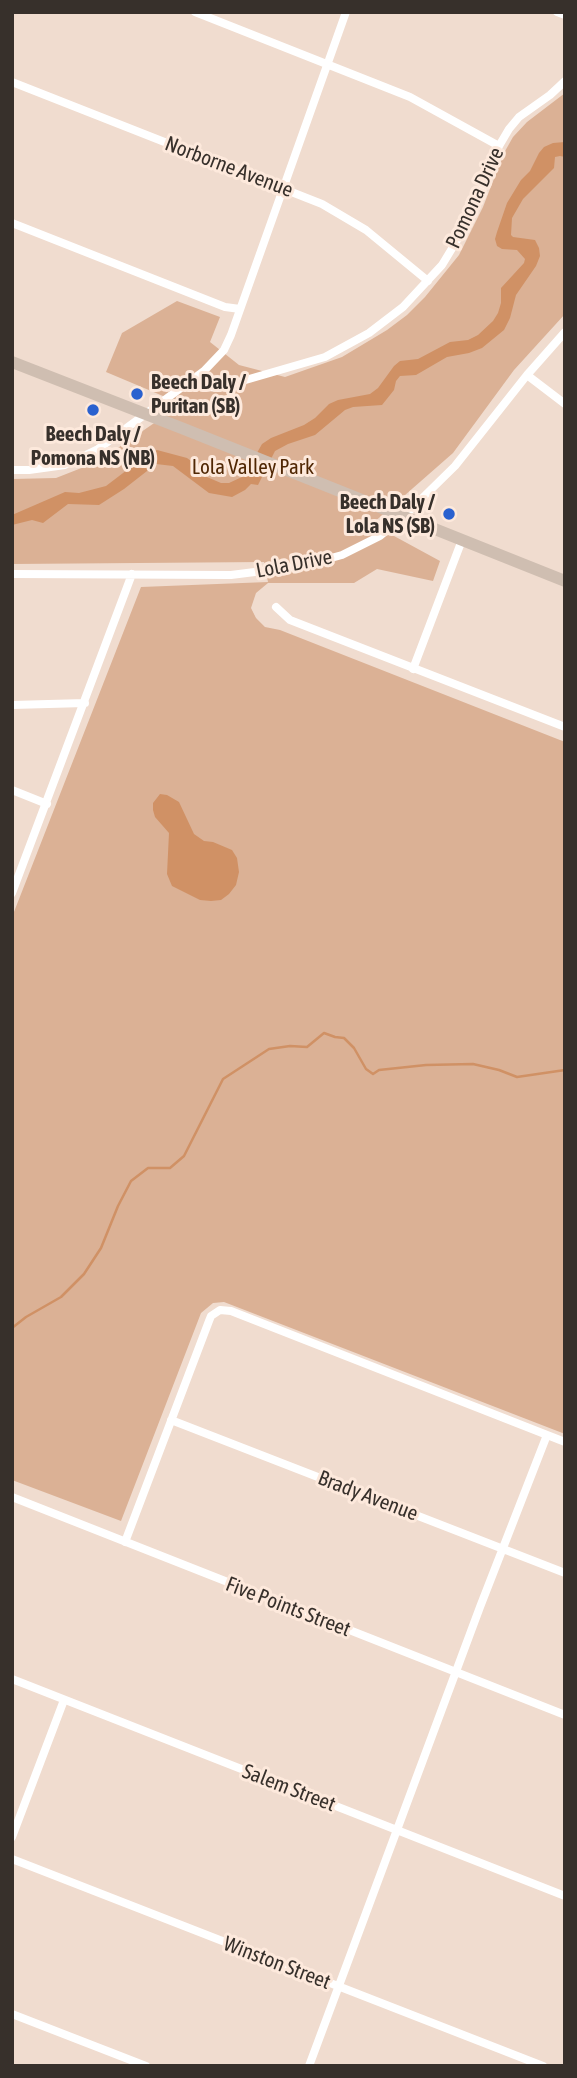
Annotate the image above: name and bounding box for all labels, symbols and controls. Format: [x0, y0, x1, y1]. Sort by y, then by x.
street label: Norborne Avenue [161, 131, 297, 203]
street label: Pomona Drive [441, 143, 509, 253]
place label: Beech Daly / Puritan (SB) [151, 369, 246, 419]
marker: Beech Daly / Puritan (SB) [129, 386, 145, 402]
marker: Beech Daly / Pomona NS (NB) [85, 402, 101, 418]
place label: Beech Daly / Pomona NS (NB) [31, 421, 155, 471]
park label: Lola Valley Park [192, 454, 314, 480]
place label: Beech Daly / Lola NS (SB) [340, 489, 435, 539]
marker: Beech Daly / Lola NS (SB) [441, 506, 457, 522]
street label: Lola Drive [254, 544, 334, 584]
street label: Brady Avenue [314, 1465, 422, 1527]
street label: Five Points Street [222, 1572, 354, 1642]
street label: Salem Street [239, 1759, 339, 1817]
street label: Winston Street [220, 1931, 334, 1995]

